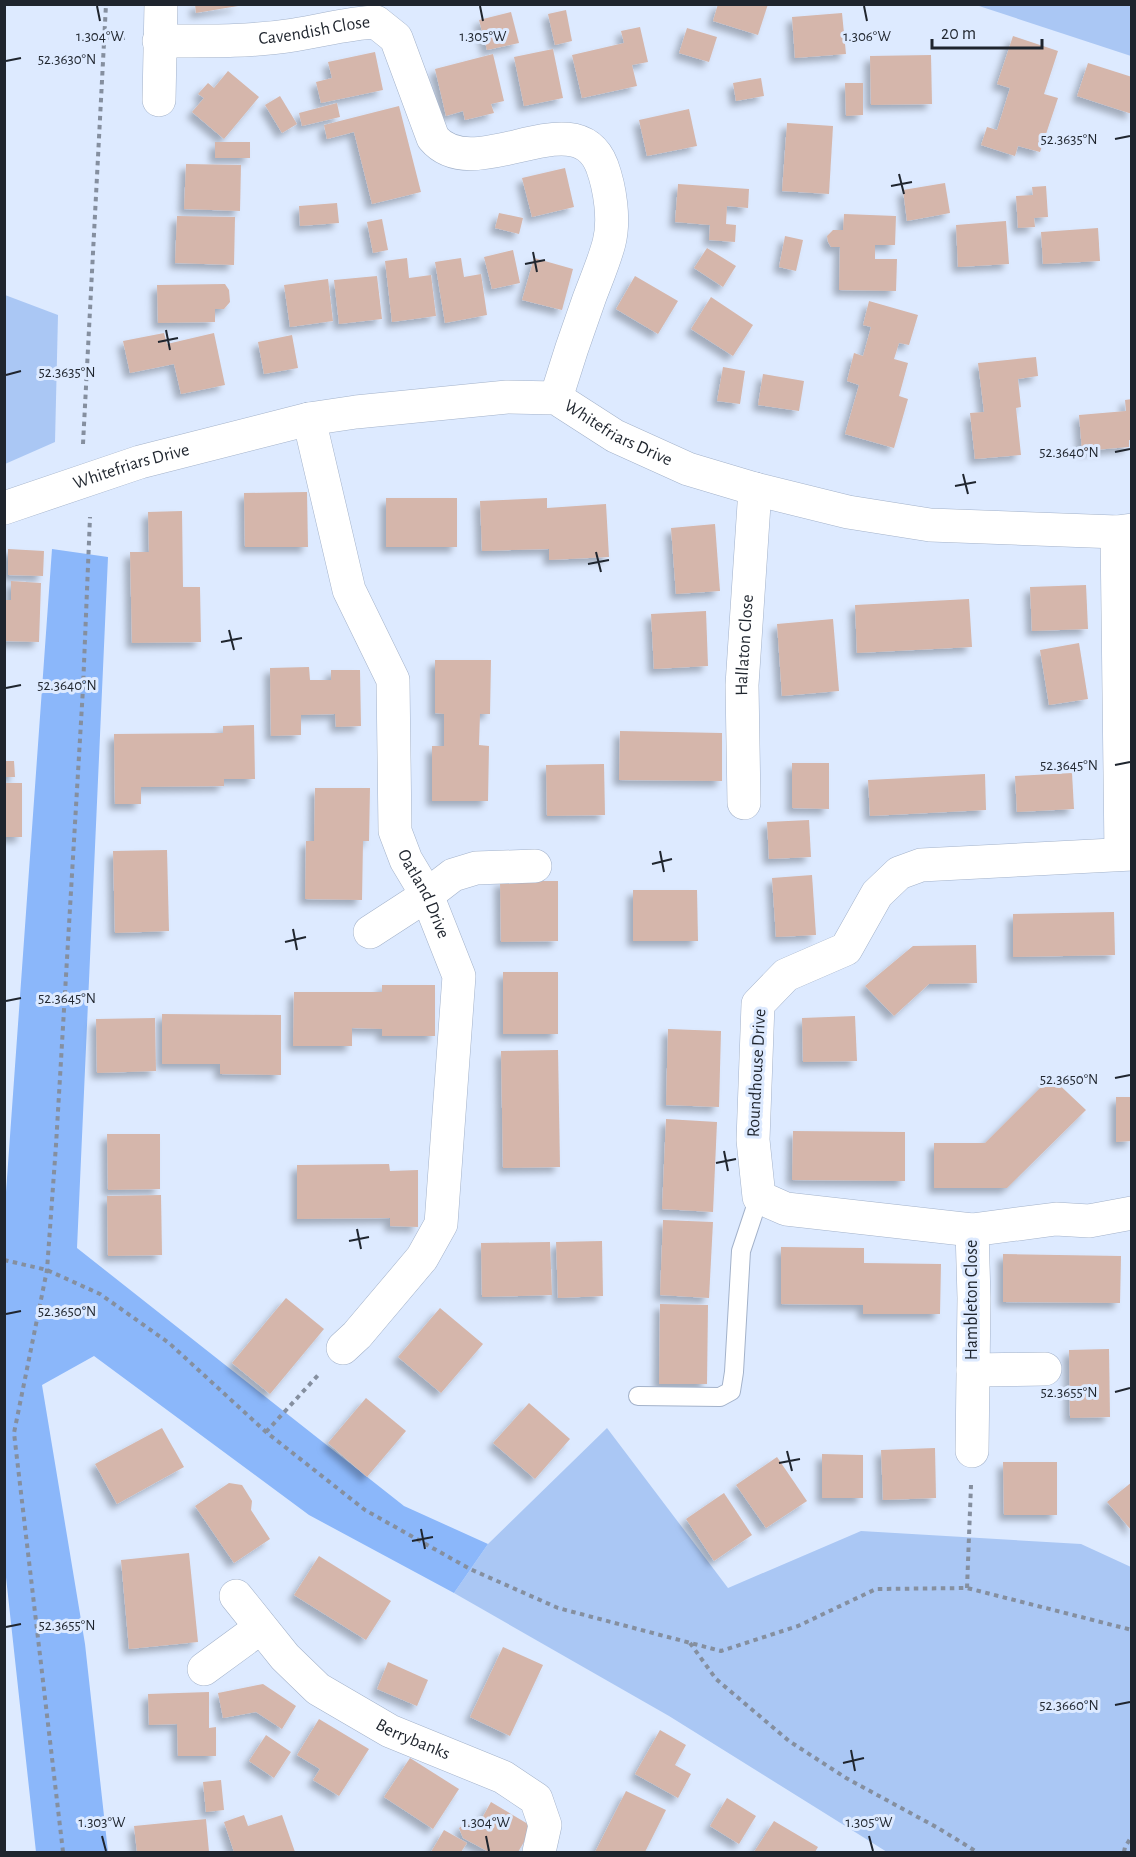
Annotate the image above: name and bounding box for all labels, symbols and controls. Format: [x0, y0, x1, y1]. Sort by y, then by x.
scale bar [932, 12, 1042, 50]
street label: Cavendish Close [258, 13, 371, 48]
text: 20 m [941, 25, 976, 43]
text: 1.304°W [76, 29, 125, 44]
text: 1.305°W [460, 29, 507, 44]
text: 1.306°W [843, 29, 891, 44]
text: 52.3630°N [38, 52, 96, 67]
text: 52.3635°N [1041, 132, 1097, 147]
text: 52.3635°N [39, 365, 95, 380]
street label: Whitefriars Drive [561, 397, 675, 470]
street label: Whitefriars Drive [71, 441, 191, 493]
text: 52.3640°N [1039, 445, 1099, 460]
street label: Hallaton Close [733, 594, 757, 696]
text: 52.3640°N [37, 678, 97, 693]
text: 52.3645°N [1040, 758, 1098, 773]
street label: Oatland Drive [394, 847, 452, 941]
text: 52.3645°N [38, 991, 96, 1006]
street label: Roundhouse Drive [745, 1008, 769, 1138]
text: 52.3650°N [1040, 1072, 1098, 1087]
street label: Hambleton Close [963, 1240, 981, 1360]
text: 52.3650°N [38, 1304, 96, 1319]
text: 52.3655°N [1041, 1385, 1097, 1400]
text: 52.3655°N [39, 1618, 95, 1633]
text: 52.3660°N [1039, 1698, 1099, 1713]
street label: Berrybanks [372, 1716, 453, 1763]
text: 1.303°W [79, 1815, 126, 1830]
text: 1.304°W [462, 1815, 511, 1830]
text: 1.305°W [846, 1815, 893, 1830]

